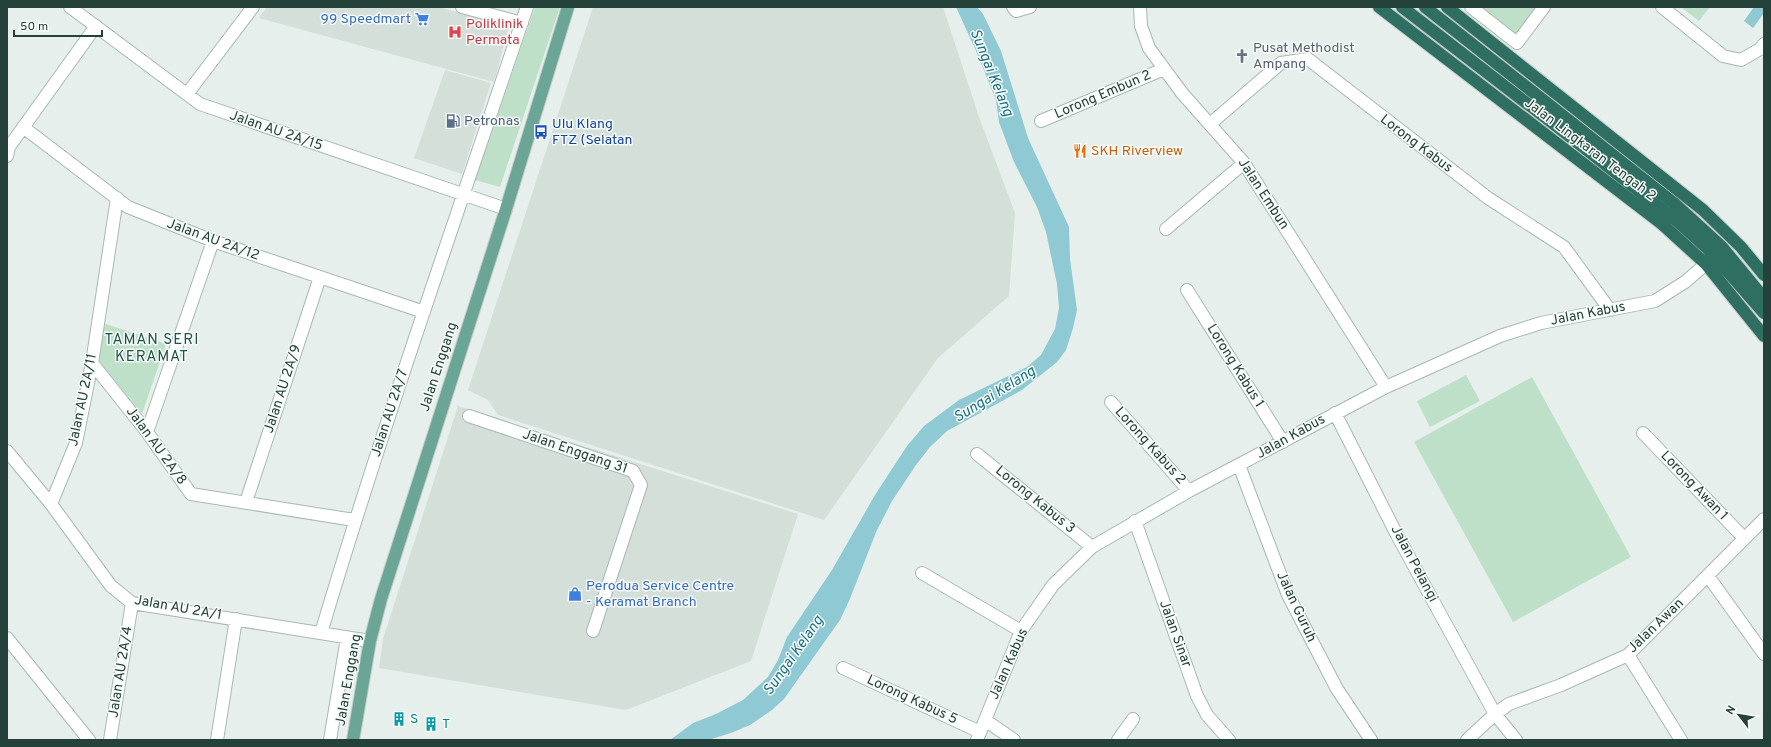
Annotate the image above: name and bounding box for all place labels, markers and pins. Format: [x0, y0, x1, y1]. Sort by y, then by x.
place label: 99 Speedmart [321, 11, 411, 28]
supermarket icon: 99 Speedmart [414, 11, 430, 27]
place label: Poliklinik Permata [466, 16, 523, 49]
hospital icon: Poliklinik Permata [447, 24, 463, 40]
place label: Pusat Methodist Ampang [1253, 40, 1355, 73]
church icon: Pusat Methodist Ampang [1234, 48, 1250, 64]
fuel station icon: Petronas [445, 113, 461, 129]
place label: Petronas [464, 113, 520, 130]
place label: Ulu Klang FTZ (Selatan [552, 116, 632, 149]
bus stop icon: Ulu Klang FTZ (Selatan [533, 124, 549, 140]
restaurant icon: SKH Riverview [1072, 143, 1088, 159]
place label: SKH Riverview [1091, 143, 1183, 160]
place label: Perodua Service Centre - Keramat Branch [586, 578, 734, 611]
shop icon: Perodua Service Centre - Keramat Branch [567, 586, 583, 602]
building icon: S [391, 711, 407, 727]
place label: S [410, 711, 418, 728]
building icon: T [423, 716, 439, 732]
place label: T [442, 716, 450, 733]

